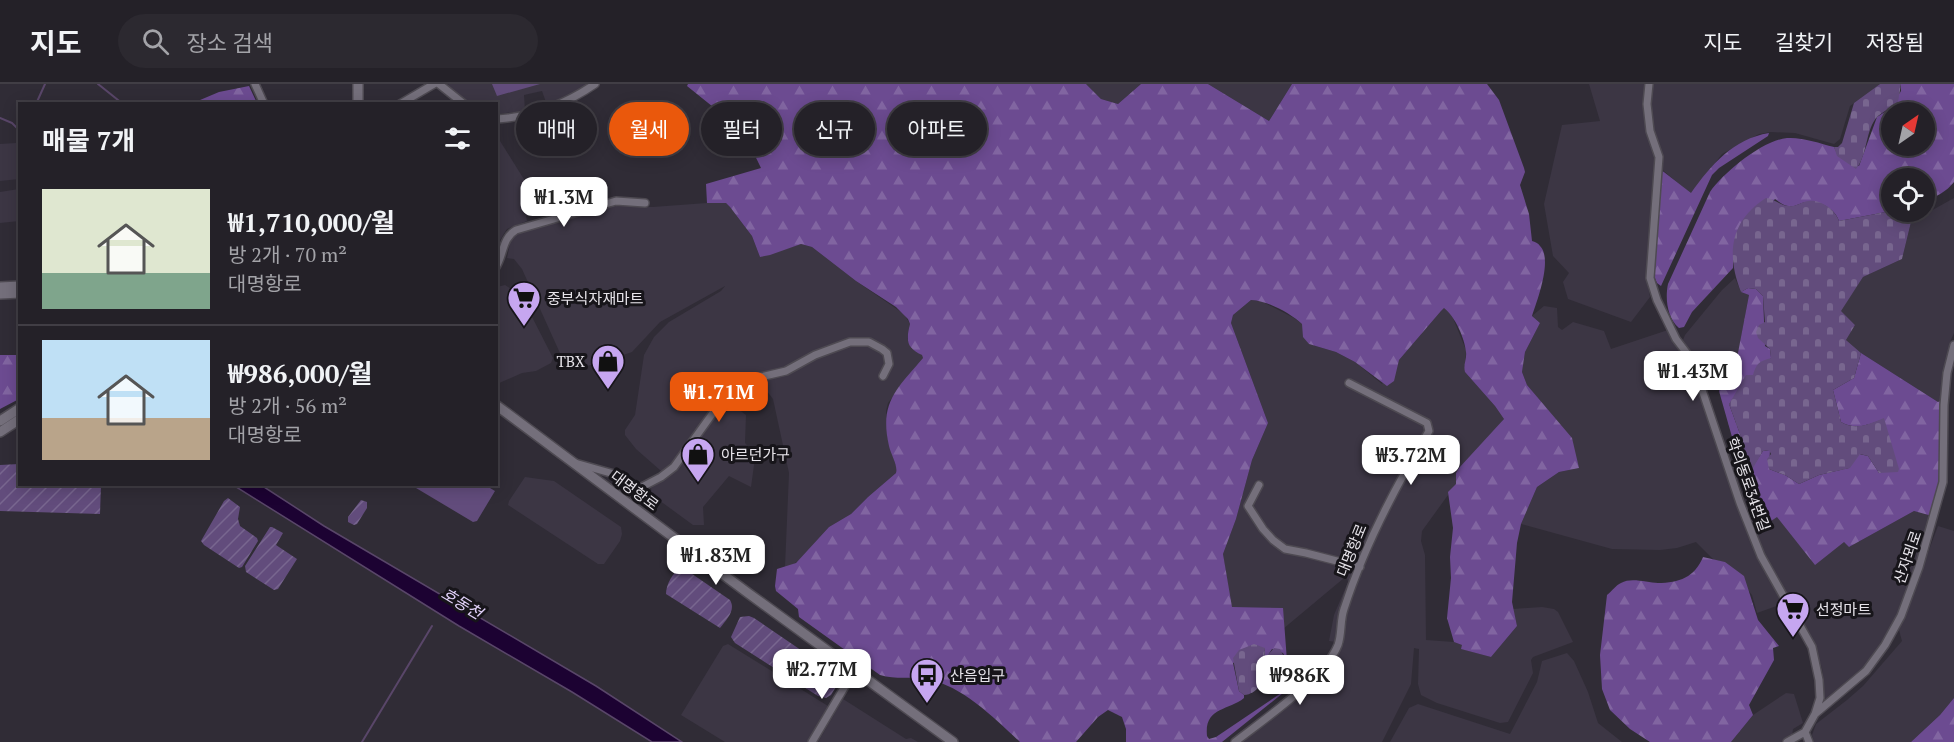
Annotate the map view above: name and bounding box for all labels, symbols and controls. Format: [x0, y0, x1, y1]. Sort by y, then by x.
search box [118, 14, 538, 68]
text: 지도 [30, 24, 82, 61]
icon: search [139, 25, 172, 58]
text: 장소 검색 [187, 28, 273, 57]
text: 지도 [1703, 28, 1742, 56]
text: 길찾기 [1775, 28, 1833, 56]
text: 저장됨 [1866, 28, 1924, 56]
chip: 매매 [516, 102, 597, 156]
chip: 월세 [609, 102, 689, 156]
chip: 필터 [701, 102, 782, 156]
chip: 신규 [794, 102, 875, 156]
chip: 아파트 [887, 102, 987, 156]
north arrow [1881, 102, 1935, 156]
map controls [1881, 102, 1935, 222]
icon: filters [441, 122, 474, 155]
text: 매물 7개 [42, 123, 135, 157]
button: locate [1881, 168, 1935, 222]
pin: ₩1.3M [522, 177, 606, 228]
text: ₩1.3M [535, 183, 593, 210]
text: ₩1,710,000/월 [228, 205, 395, 239]
icon: home [90, 213, 162, 285]
text: 방 2개 · 70 m² [228, 241, 347, 268]
text: 대명항로 [228, 270, 302, 297]
supermarket icon: 중부식자재마트 [506, 280, 542, 327]
place label: 중부식자재마트 [547, 288, 644, 308]
shop icon: TBX [590, 343, 626, 390]
place label: TBX [556, 351, 585, 371]
pin: ₩1.43M [1644, 351, 1742, 402]
text: ₩986,000/월 [228, 356, 372, 390]
text: ₩1.43M [1658, 357, 1728, 384]
icon: home [90, 364, 162, 436]
pin: ₩1.71M [670, 372, 768, 423]
text: ₩1.71M [684, 378, 754, 405]
text: 방 2개 · 56 m² [228, 392, 347, 419]
text: 대명항로 [228, 421, 302, 448]
street label: 학의동로34번길 [1723, 434, 1775, 534]
pin: ₩3.72M [1362, 435, 1460, 486]
shop icon: 아르던가구 [680, 436, 716, 483]
text: ₩3.72M [1376, 441, 1446, 468]
place label: 아르던가구 [721, 444, 790, 464]
street label: 대명항로 [607, 465, 663, 515]
street label: 대명항로 [1331, 521, 1371, 579]
street label: 산자뫼로 [1889, 528, 1925, 586]
pin: ₩1.83M [667, 535, 765, 586]
text: ₩1.83M [681, 541, 751, 568]
water label: 호동천 [437, 582, 489, 625]
supermarket icon: 선정마트 [1775, 591, 1811, 638]
place label: 선정마트 [1816, 599, 1871, 619]
pin: ₩2.77M [773, 649, 871, 700]
text: ₩2.77M [787, 655, 857, 682]
pin: ₩986K [1258, 655, 1342, 706]
bus stop icon: 산음입구 [909, 657, 945, 704]
text: ₩986K [1270, 661, 1330, 688]
place label: 산음입구 [950, 665, 1005, 685]

